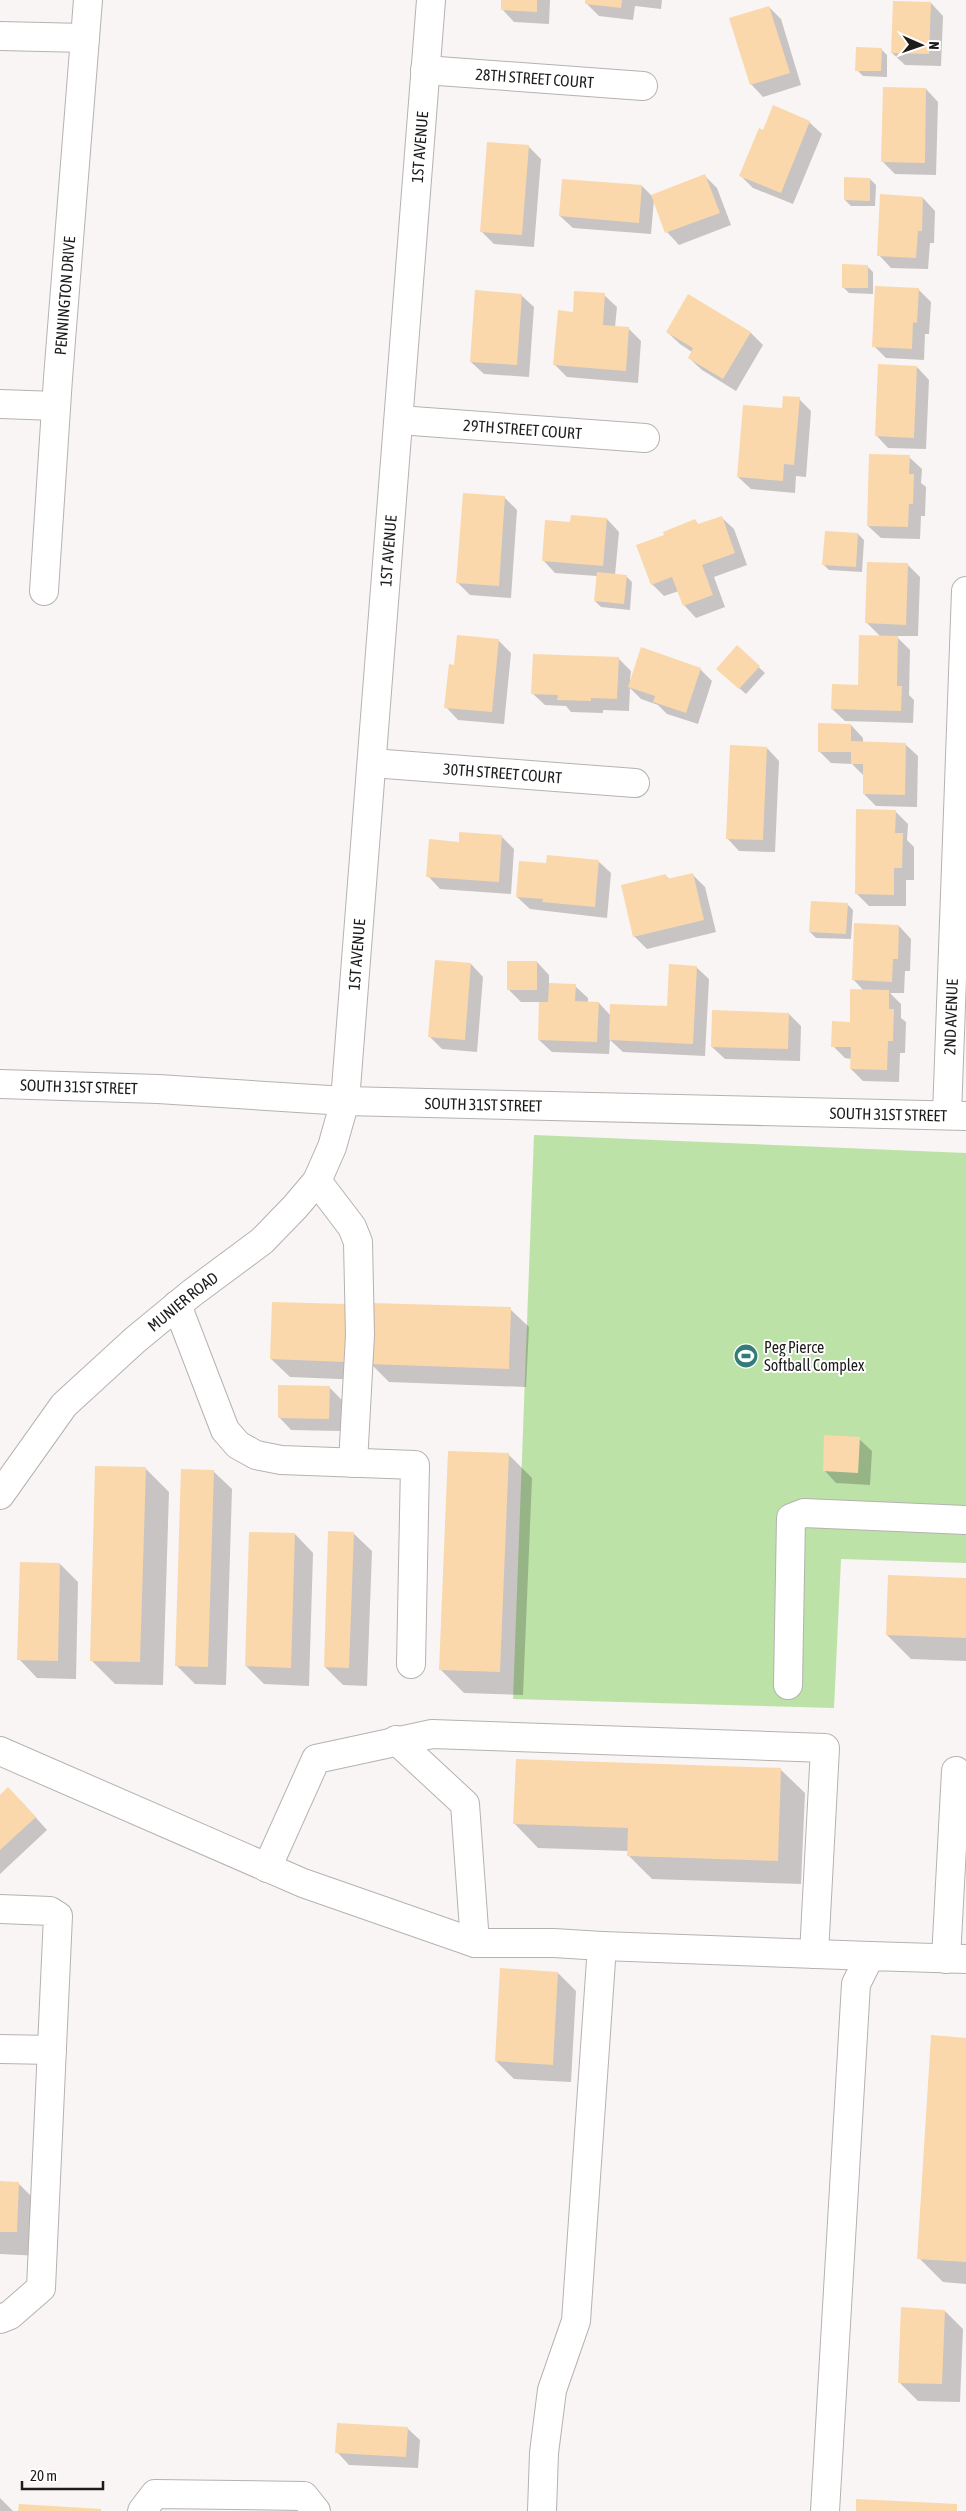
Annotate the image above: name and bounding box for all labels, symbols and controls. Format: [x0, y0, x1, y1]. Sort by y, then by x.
north arrow [896, 20, 946, 70]
text: N [926, 41, 942, 50]
street label: 28TH STREET COURT [475, 65, 595, 91]
street label: 1ST AVENUE [408, 111, 431, 183]
street label: PENNINGTON DRIVE [51, 235, 78, 356]
street label: 29TH STREET COURT [463, 416, 583, 442]
street label: 1ST AVENUE [376, 514, 400, 587]
street label: 30TH STREET COURT [443, 759, 563, 786]
street label: 1ST AVENUE [345, 918, 368, 991]
street label: 2ND AVENUE [940, 979, 961, 1055]
street label: SOUTH 31ST STREET [20, 1076, 138, 1097]
street label: SOUTH 31ST STREET [425, 1094, 542, 1115]
street label: SOUTH 31ST STREET [829, 1104, 947, 1125]
street label: MUNIER ROAD [144, 1268, 221, 1335]
place label: Peg Pierce Softball Complex [764, 1338, 865, 1375]
sports icon: Peg Pierce Softball Complex [733, 1343, 759, 1369]
scale bar [22, 2458, 104, 2490]
text: 20 m [30, 2467, 57, 2484]

